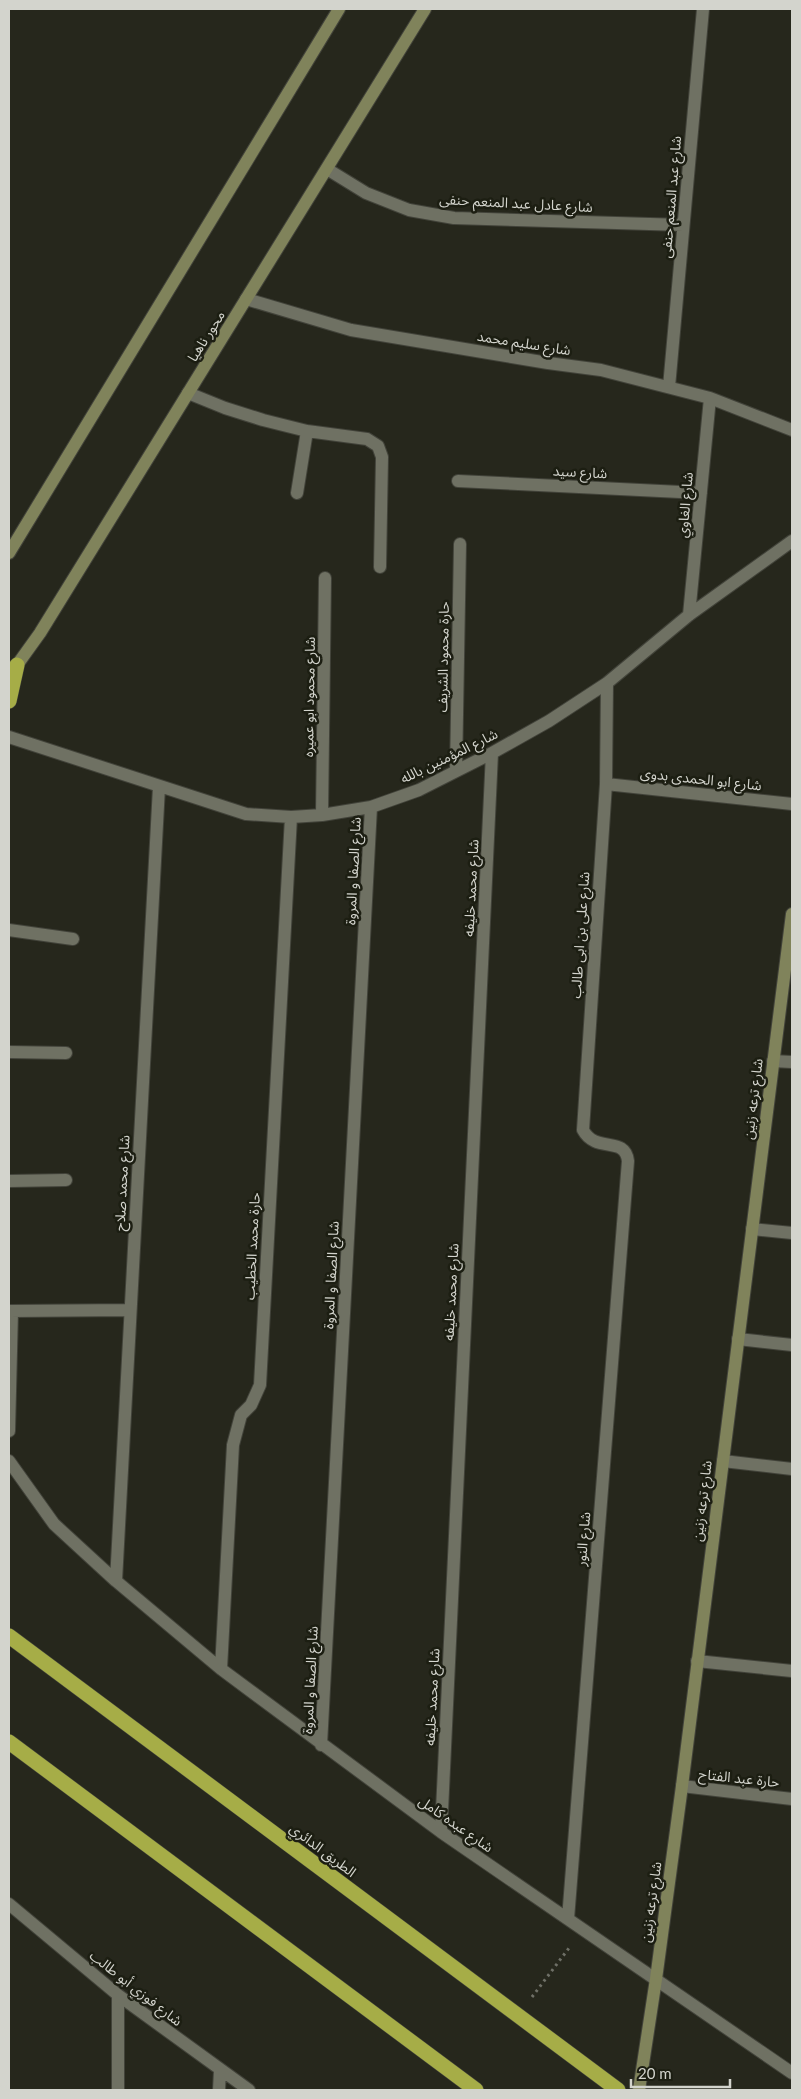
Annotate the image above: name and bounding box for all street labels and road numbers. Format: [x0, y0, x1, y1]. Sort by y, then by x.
street label: شارع عبد المنعم حنفى [657, 135, 687, 259]
street label: شارع عادل عبد المنعم حنفى [439, 190, 593, 218]
street label: محور ناهيا [183, 307, 229, 365]
street label: شارع سليم محمد [476, 327, 572, 361]
street label: شارع سيد [552, 462, 608, 484]
street label: شارع الغاوي [673, 471, 699, 539]
street label: حارة محمود الشريف [433, 601, 453, 713]
street label: شارع محمود ابو عميره [299, 637, 321, 757]
street label: شارع المؤمنين بالله [397, 725, 502, 789]
street label: شارع ابو الحمدى بدوى [639, 764, 763, 796]
street label: شارع الصفا و المروة [341, 817, 367, 926]
street label: شارع محمد خليفه [459, 839, 485, 937]
street label: شارع على بن ابى طالب [567, 871, 595, 999]
street label: شارع ترعه زنين [739, 1057, 769, 1141]
street label: شارع محمد صلاح [110, 1134, 136, 1232]
street label: حارة محمد الخطيب [240, 1192, 264, 1300]
street label: شارع الصفا و المروة [319, 1221, 345, 1330]
street label: شارع محمد خليفه [439, 1243, 465, 1341]
street label: شارع ترعه زنين [688, 1459, 718, 1543]
street label: شارع النور [572, 1511, 596, 1568]
street label: شارع الصفا و المروة [298, 1626, 324, 1735]
street label: شارع محمد خليفه [420, 1648, 446, 1746]
street label: حارة عبد الفتاح [697, 1765, 780, 1793]
street label: شارع عبده كامل [414, 1792, 497, 1858]
street label: الطريق الدائري [285, 1819, 360, 1883]
street label: شارع ترعه زنين [636, 1860, 668, 1944]
street label: شارع فوزي أبو طالب [85, 1946, 186, 2032]

